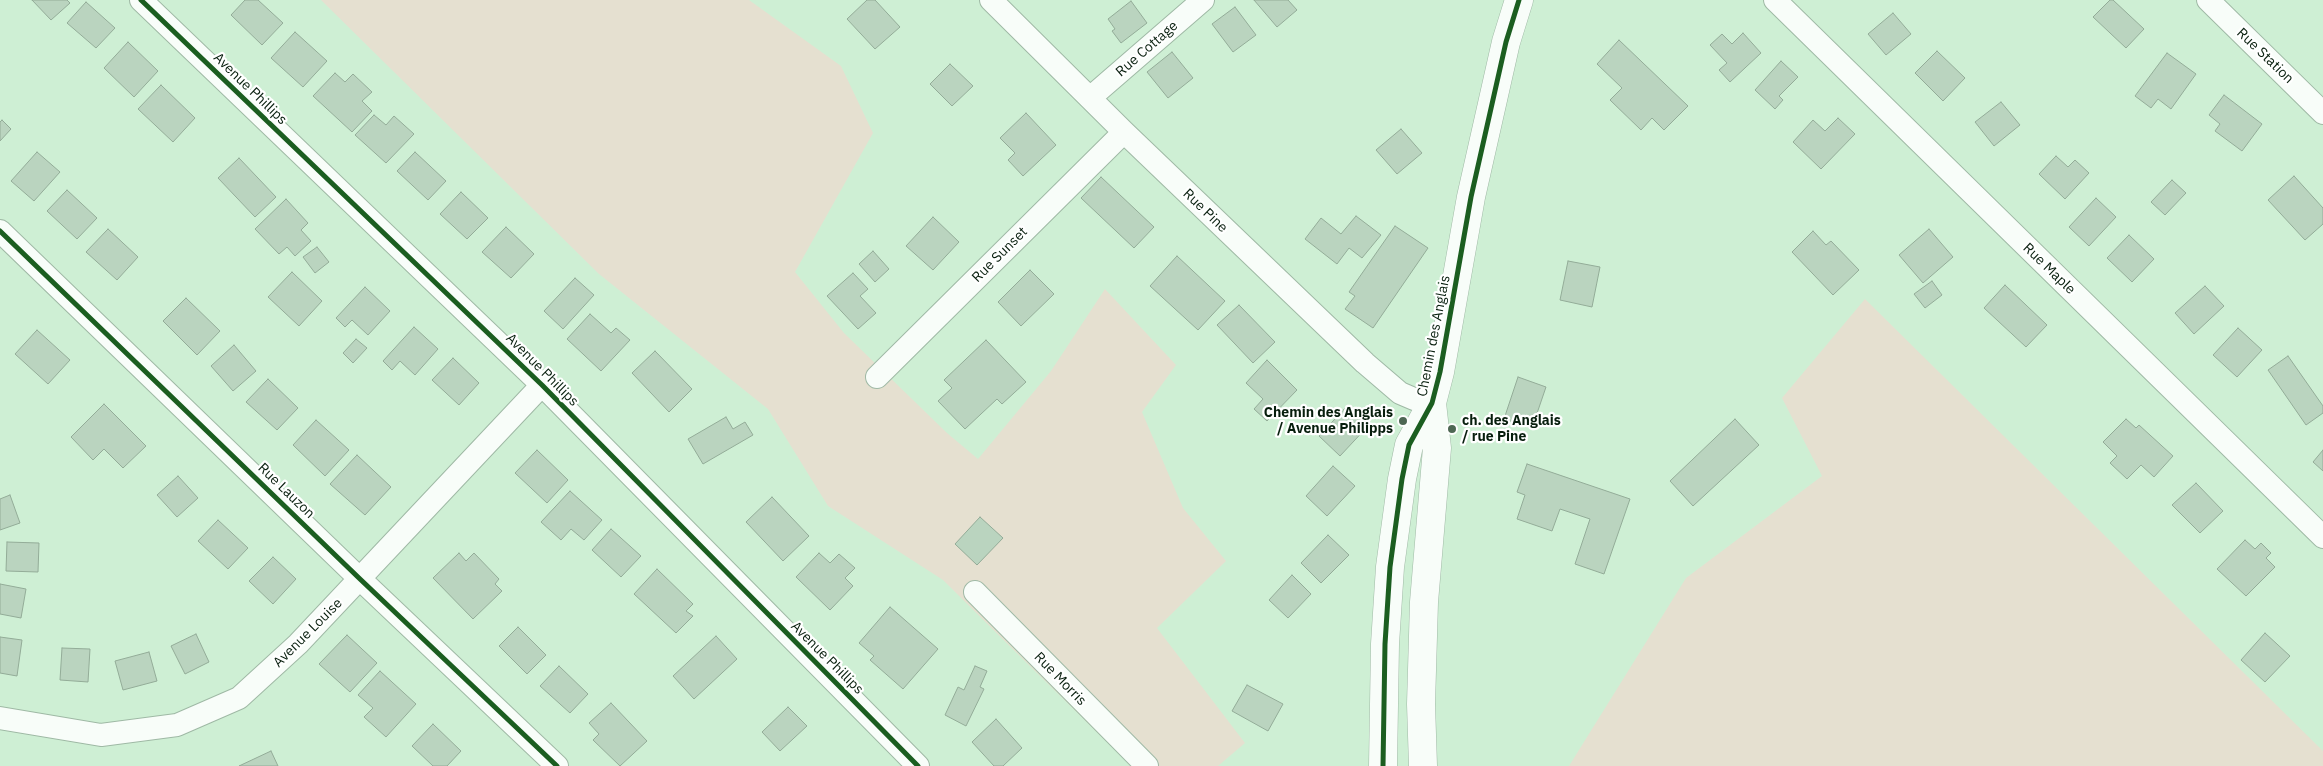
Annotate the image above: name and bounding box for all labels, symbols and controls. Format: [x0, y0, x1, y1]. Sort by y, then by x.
street label: Rue Cottage [1113, 18, 1181, 80]
street label: Rue Station [2233, 25, 2297, 87]
street label: Avenue Phillips [210, 50, 290, 128]
street label: Rue Pine [1179, 186, 1231, 236]
street label: Rue Sunset [969, 224, 1031, 286]
street label: Rue Maple [2019, 240, 2079, 298]
street label: Chemin des Anglais [1414, 274, 1454, 398]
street label: Avenue Phillips [502, 330, 582, 410]
place label: Chemin des Anglais / Avenue Philipps [1264, 405, 1393, 438]
place label: ch. des Anglais / rue Pine [1462, 413, 1561, 446]
marker: Chemin des Anglais / Avenue Philipps [1397, 415, 1409, 427]
marker: ch. des Anglais / rue Pine [1446, 423, 1458, 435]
street label: Rue Lauzon [254, 460, 318, 522]
street label: Avenue Louise [270, 595, 346, 671]
street label: Avenue Phillips [787, 618, 867, 698]
street label: Rue Morris [1030, 649, 1090, 709]

